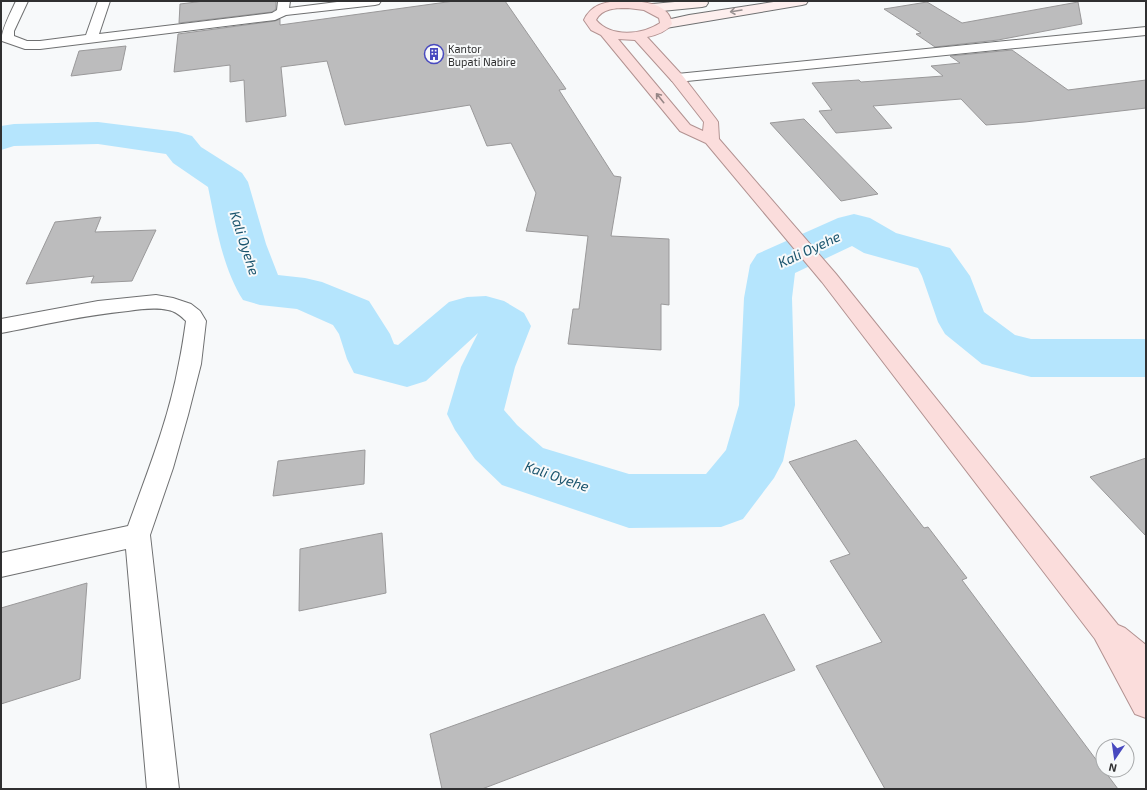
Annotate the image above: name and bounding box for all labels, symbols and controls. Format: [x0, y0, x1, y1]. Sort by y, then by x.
one-way arrow [730, 7, 743, 15]
place label: Kantor Bupati Nabire [448, 42, 516, 68]
building icon: Kantor Bupati Nabire [423, 43, 445, 65]
one-way arrow [655, 92, 664, 103]
water label: Kali Oyehe [227, 209, 264, 278]
water label: Kali Oyehe [775, 227, 843, 271]
water label: Kali Oyehe [523, 457, 592, 495]
north arrow [1095, 738, 1135, 778]
text: N [1107, 761, 1118, 775]

